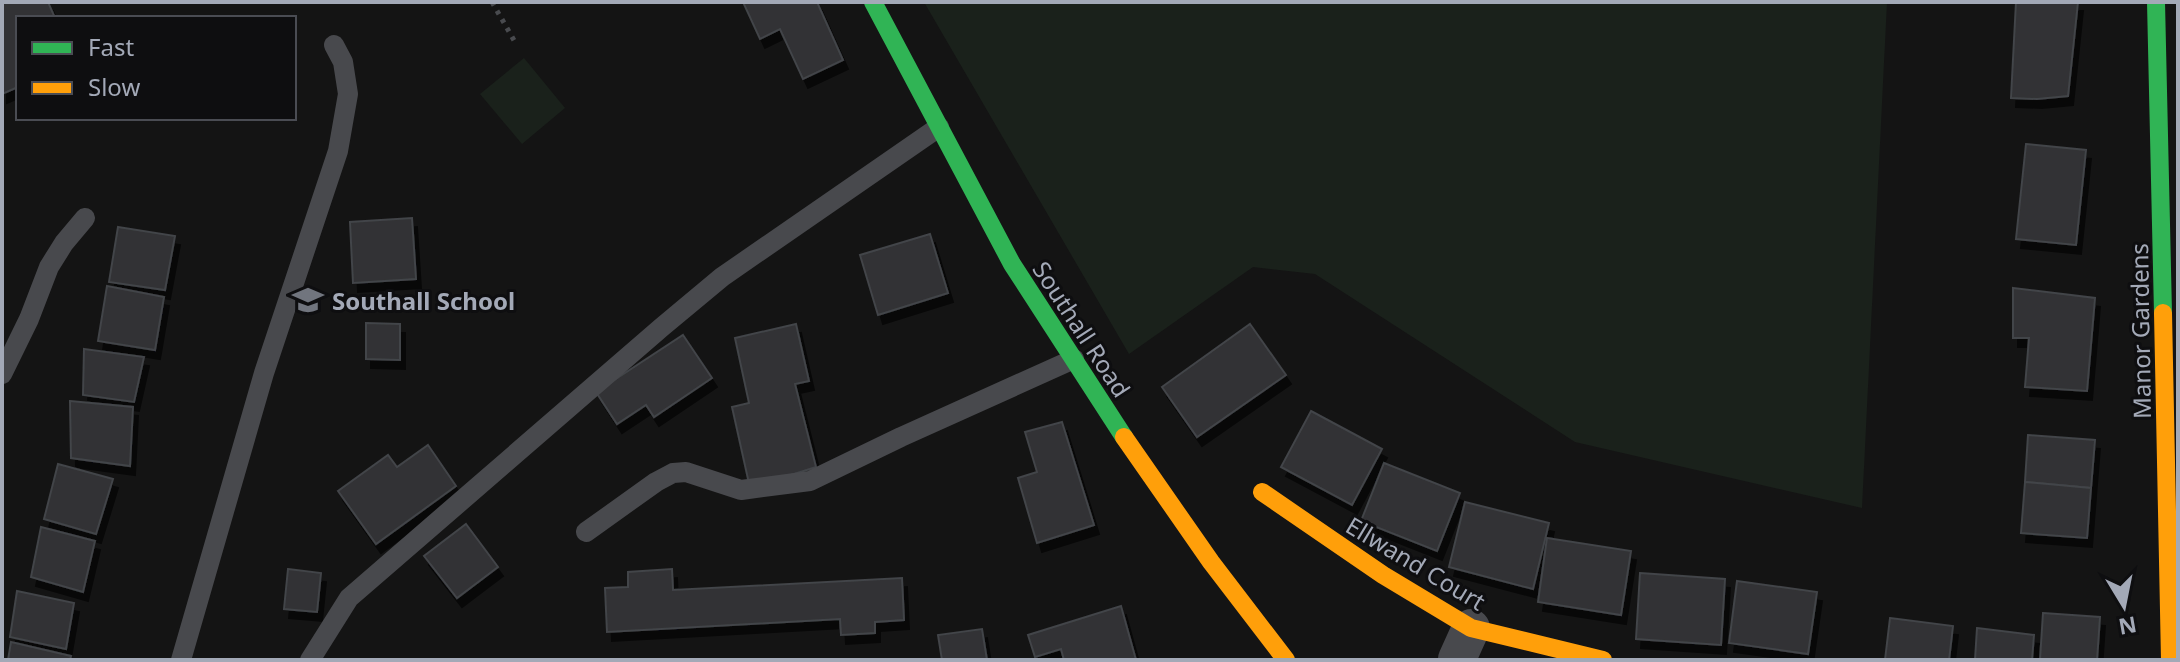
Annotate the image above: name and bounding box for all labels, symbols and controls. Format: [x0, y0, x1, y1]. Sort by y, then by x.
legend [16, 16, 296, 120]
text: Fast [88, 30, 134, 63]
text: Slow [88, 70, 140, 103]
street label: Manor Gardens [2122, 243, 2158, 419]
street label: Southall Road [1026, 255, 1138, 403]
school or university icon: Southall School [291, 283, 325, 317]
place label: Southall School [332, 284, 515, 317]
street label: Ellwand Court [1340, 508, 1492, 618]
north arrow [2084, 566, 2164, 646]
text: N [2116, 610, 2139, 643]

